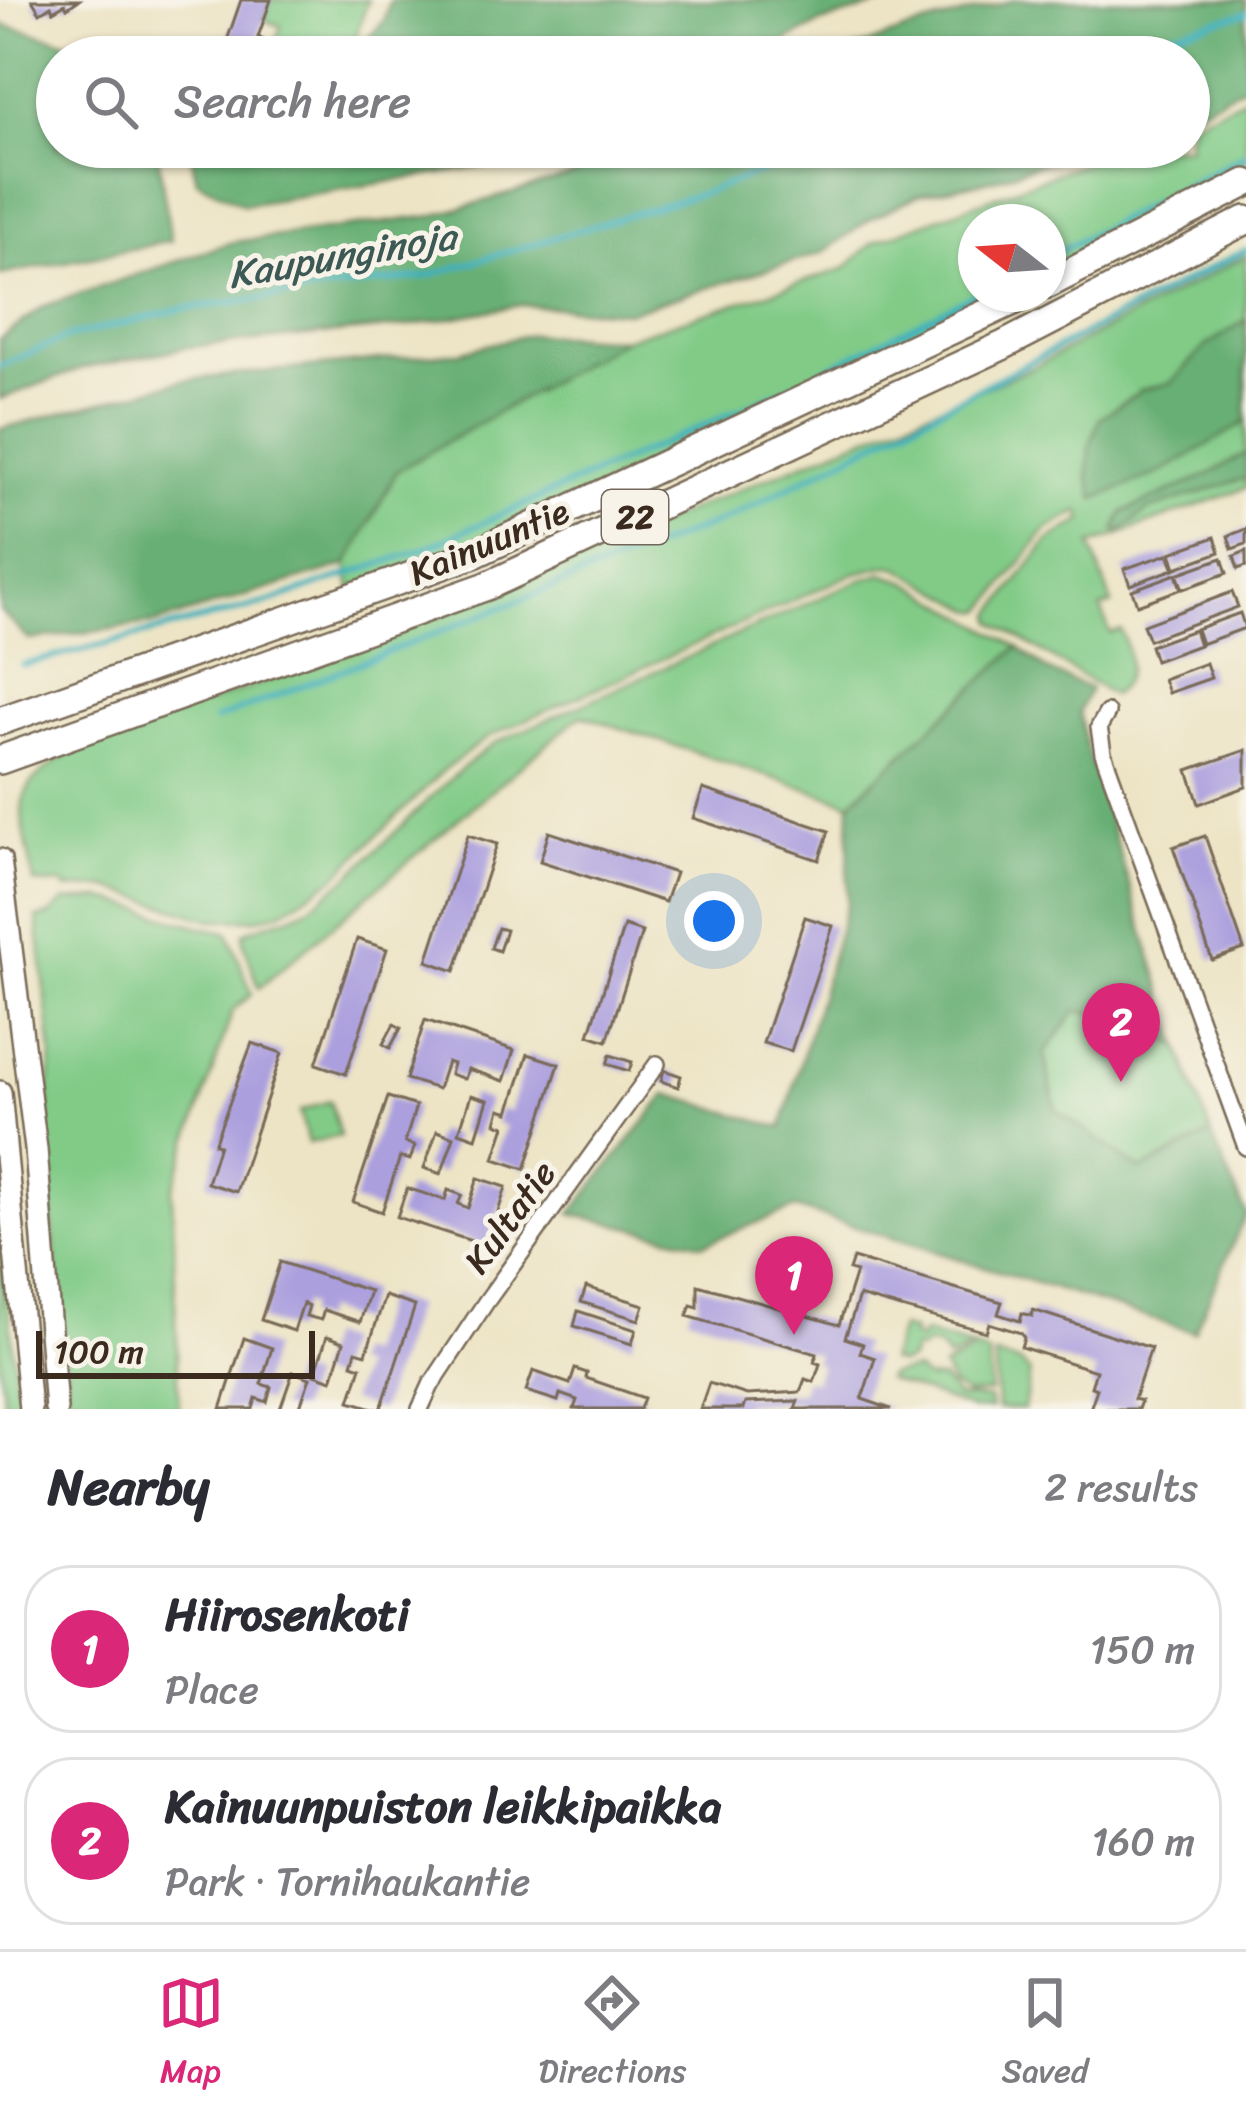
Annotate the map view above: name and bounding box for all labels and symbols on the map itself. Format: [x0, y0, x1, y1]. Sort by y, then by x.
water label: Kaupunginoja [223, 200, 465, 309]
north arrow [958, 204, 1066, 312]
street label: Kainuuntie [399, 480, 579, 604]
road number: 22 [602, 490, 668, 544]
your location [684, 891, 744, 951]
pin: 2 [1082, 983, 1160, 1082]
street label: Kultatie [446, 1146, 574, 1288]
pin: 1 [755, 1236, 833, 1335]
scale bar [36, 1325, 315, 1378]

